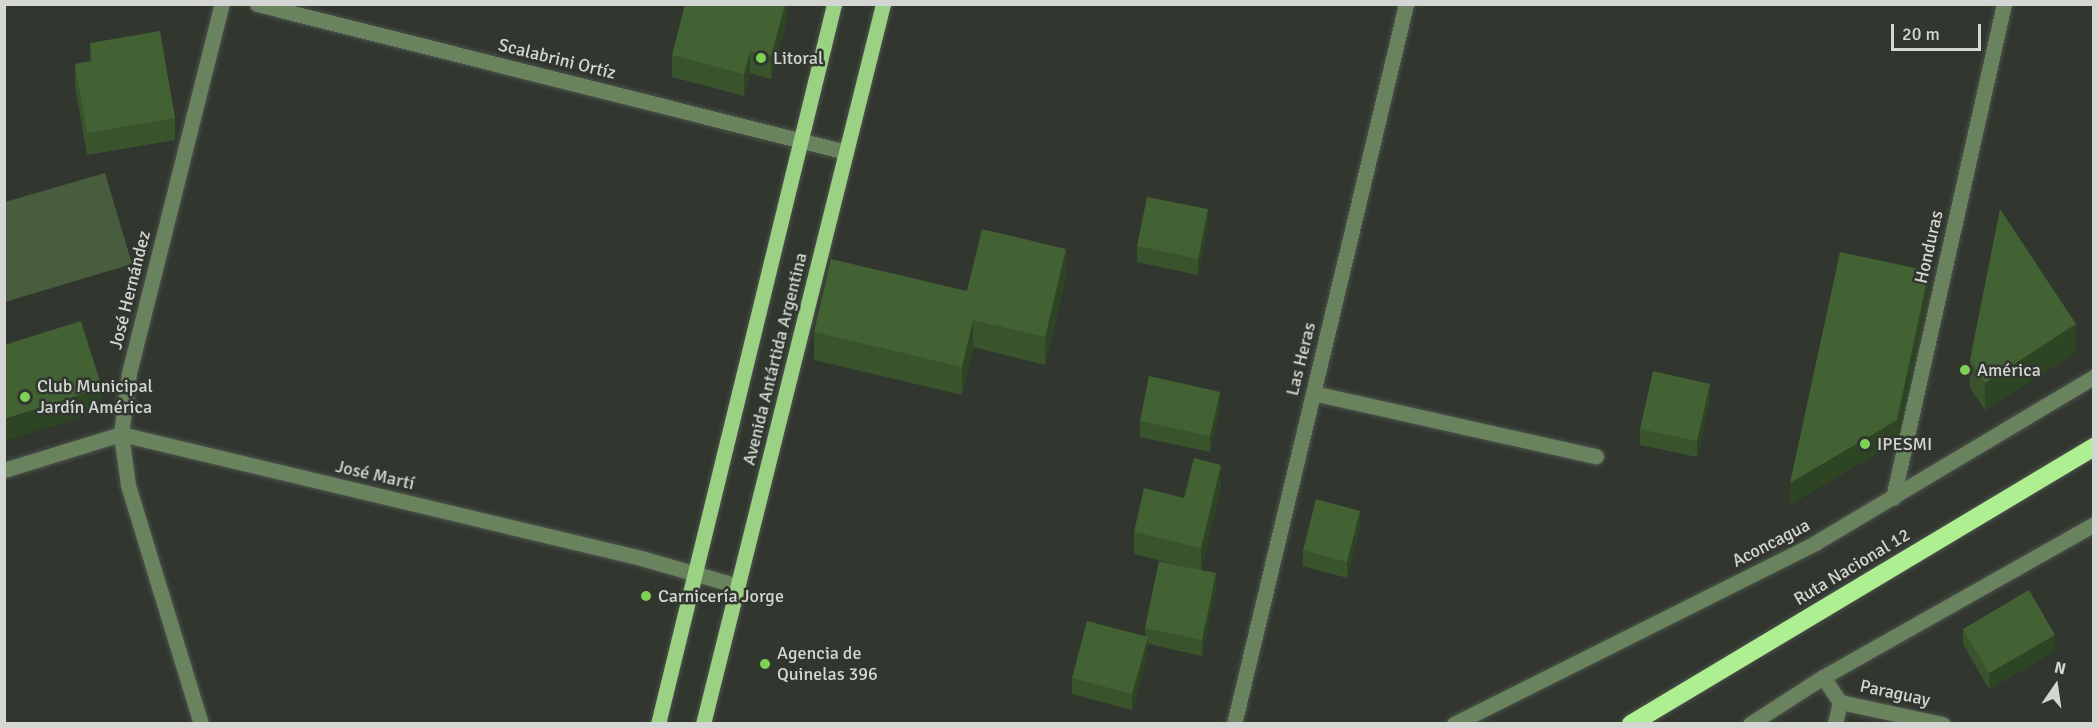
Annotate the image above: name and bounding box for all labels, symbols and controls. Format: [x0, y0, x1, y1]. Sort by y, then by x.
scale bar [1894, 12, 1984, 50]
text: 20 m [1902, 23, 1940, 45]
street label: Scalabrini Ortíz [496, 34, 618, 84]
place label: Litoral [773, 47, 823, 69]
marker: Litoral [754, 51, 768, 65]
street label: Honduras [1910, 208, 1948, 286]
street label: José Hernández [105, 228, 155, 352]
street label: Avenida Antártida Argentina [738, 251, 812, 467]
street label: Las Heras [1281, 320, 1321, 398]
place label: América [1977, 359, 2041, 381]
marker: América [1958, 363, 1972, 377]
place label: Club Municipal Jardín América [37, 376, 153, 418]
marker: Club Municipal Jardín América [18, 390, 32, 404]
place label: IPESMI [1877, 433, 1932, 455]
marker: IPESMI [1858, 437, 1872, 451]
street label: José Martí [333, 455, 417, 495]
street label: Aconcagua [1728, 514, 1814, 572]
street label: Ruta Nacional 12 [1790, 524, 1914, 610]
place label: Carnicería Jorge [658, 585, 784, 607]
marker: Carnicería Jorge [639, 589, 653, 603]
place label: Agencia de Quinelas 396 [777, 643, 878, 686]
north arrow [2026, 656, 2086, 716]
marker: Agencia de Quinelas 396 [758, 657, 772, 671]
text: N [2052, 657, 2068, 679]
street label: Paraguay [1858, 675, 1932, 711]

